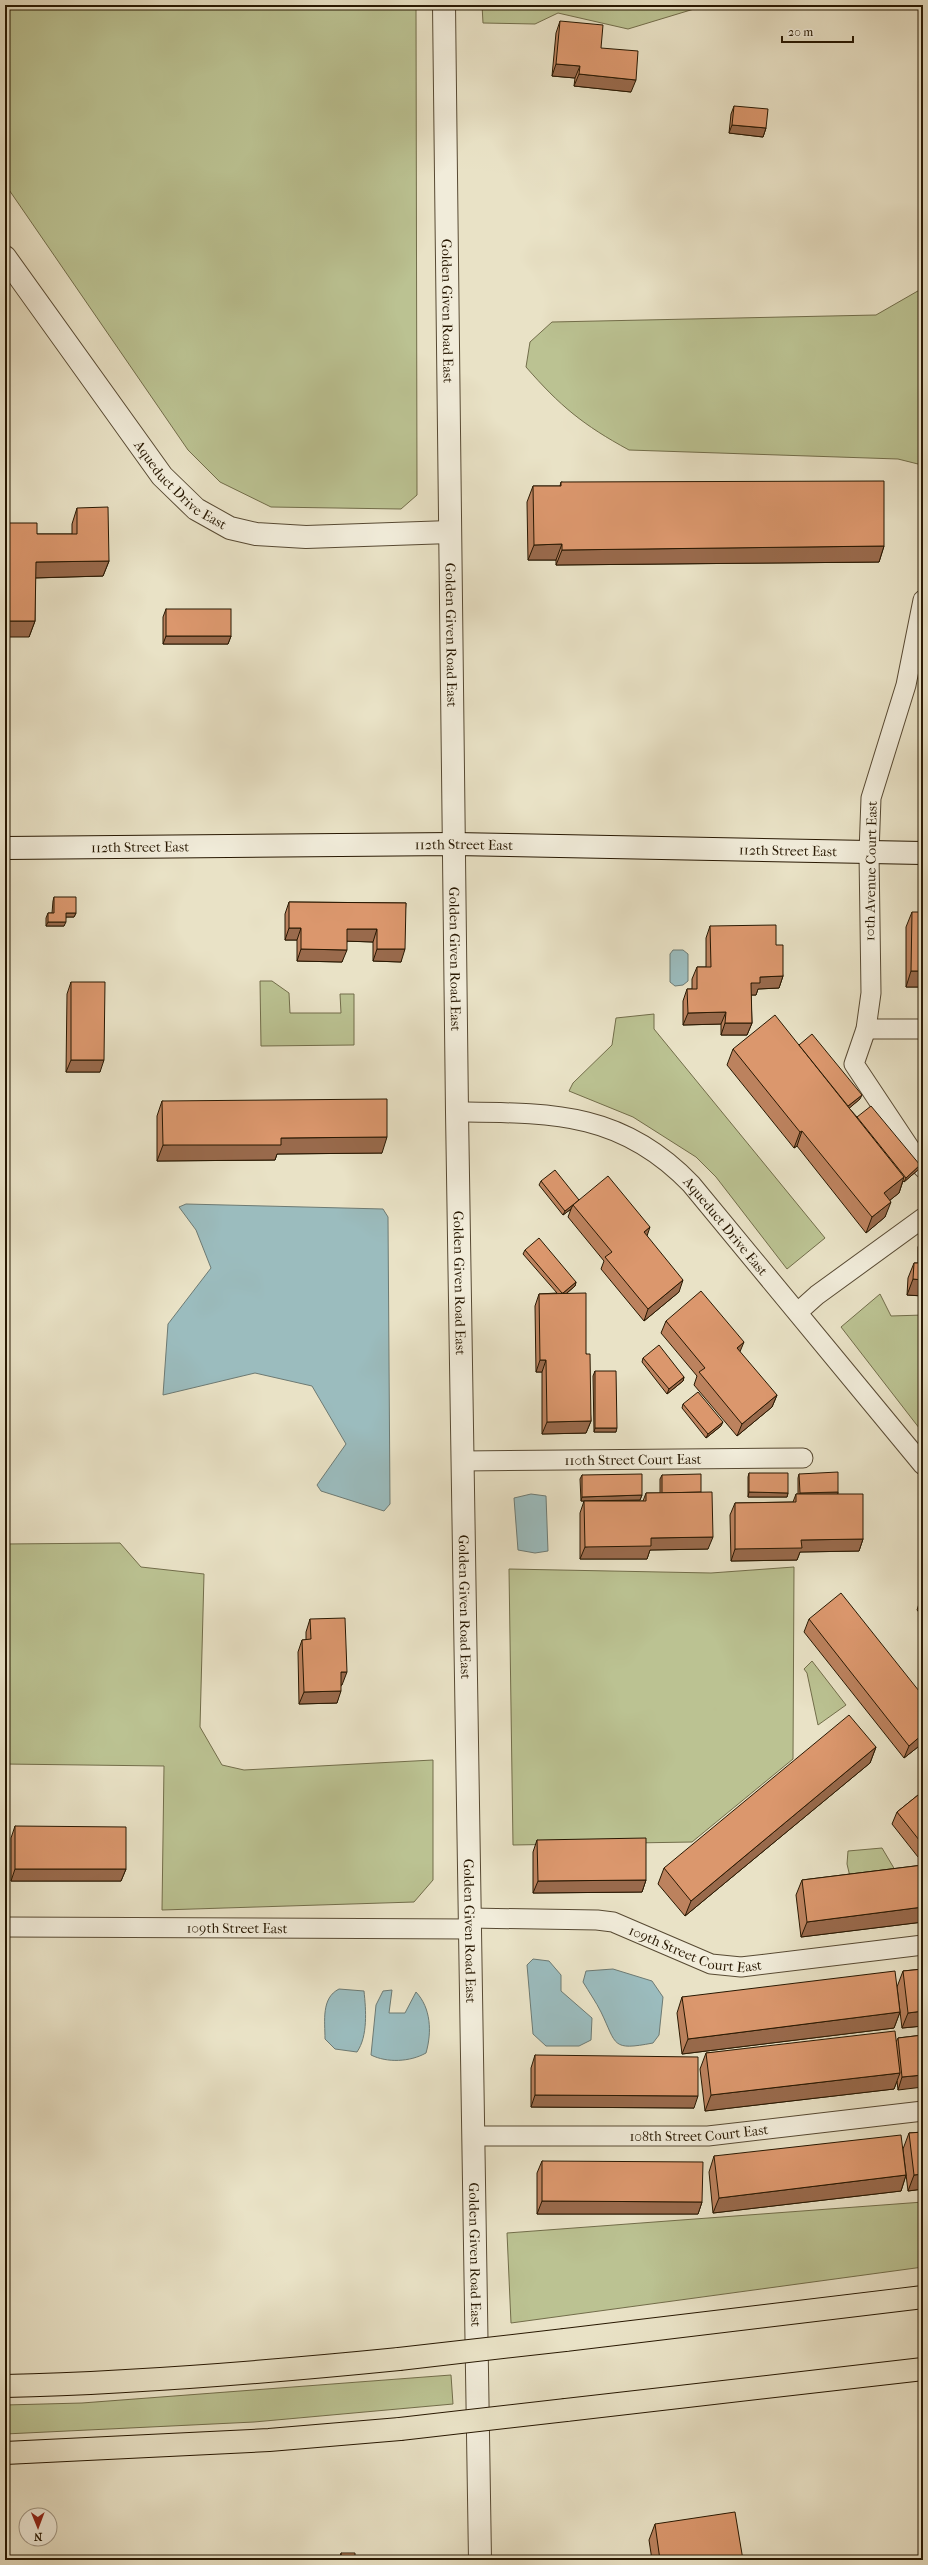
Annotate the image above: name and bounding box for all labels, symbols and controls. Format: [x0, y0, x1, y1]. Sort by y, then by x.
scale bar [782, 18, 853, 44]
text: 20 m [788, 25, 813, 39]
street label: Golden Given Road East [438, 239, 457, 383]
street label: Aqueduct Drive East [130, 436, 230, 533]
street label: Golden Given Road East [442, 563, 461, 707]
street label: 10th Avenue Court East [861, 801, 881, 941]
street label: 112th Street East [415, 835, 513, 854]
street label: 112th Street East [91, 838, 189, 856]
street label: 112th Street East [739, 841, 837, 860]
street label: Golden Given Road East [446, 887, 465, 1031]
street label: Aqueduct Drive East [679, 1172, 771, 1279]
street label: Golden Given Road East [450, 1211, 469, 1355]
street label: 110th Street Court East [564, 1450, 702, 1469]
street label: Golden Given Road East [455, 1534, 475, 1679]
street label: Golden Given Road East [460, 1858, 480, 2003]
street label: 109th Street East [186, 1919, 288, 1937]
street label: 109th Street Court East [626, 1921, 763, 1976]
street label: 108th Street Court East [629, 2121, 769, 2145]
street label: Golden Given Road East [466, 2182, 485, 2327]
north arrow [18, 2507, 58, 2547]
text: N [33, 2530, 42, 2543]

